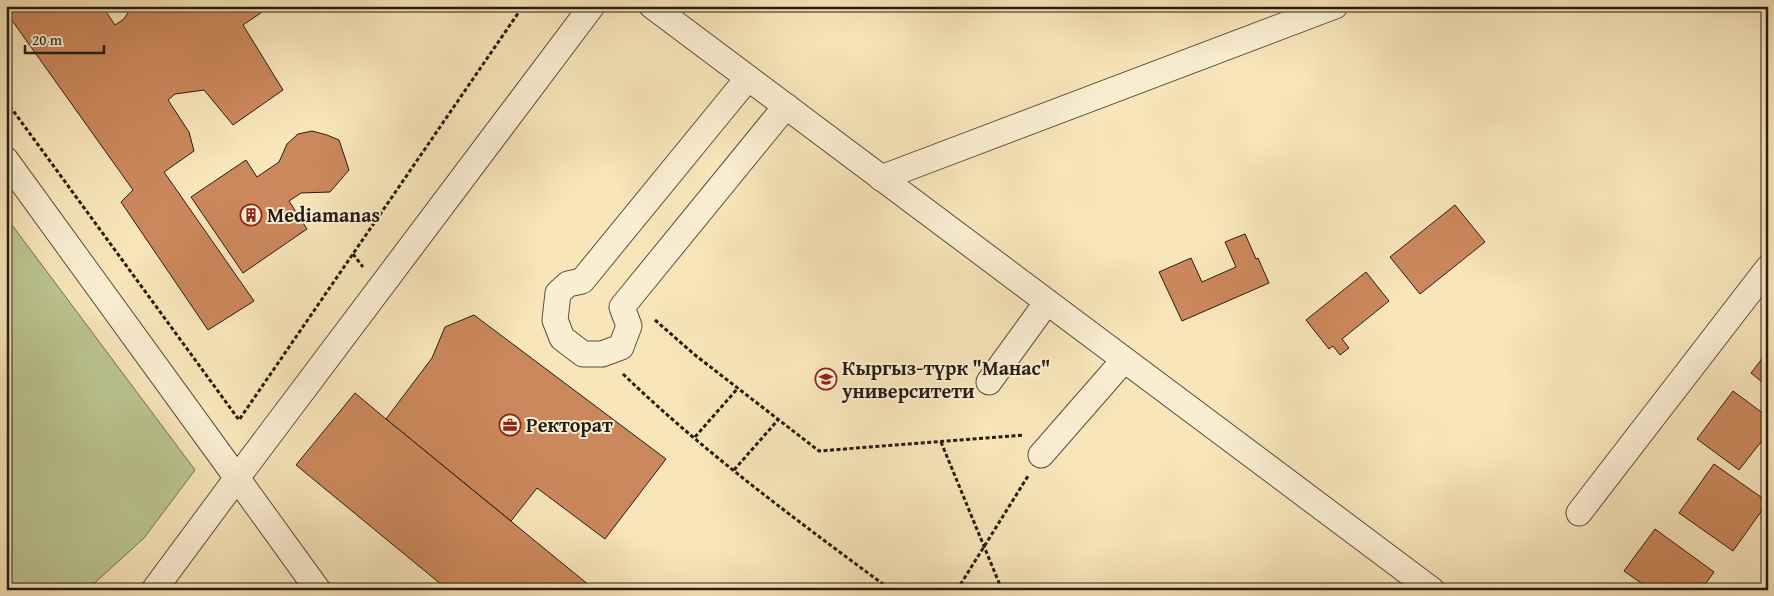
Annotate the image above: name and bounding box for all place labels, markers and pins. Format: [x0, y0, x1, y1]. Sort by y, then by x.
place label: Mediamanas [267, 200, 380, 229]
building icon: Mediamanas [239, 203, 263, 227]
place label: Кыргыз-түрк "Манас" университети [841, 353, 1050, 405]
school or university icon: Кыргыз-түрк "Манас" университети [814, 367, 838, 391]
place label: Ректорат [526, 410, 613, 439]
office icon: Ректорат [498, 413, 522, 437]

